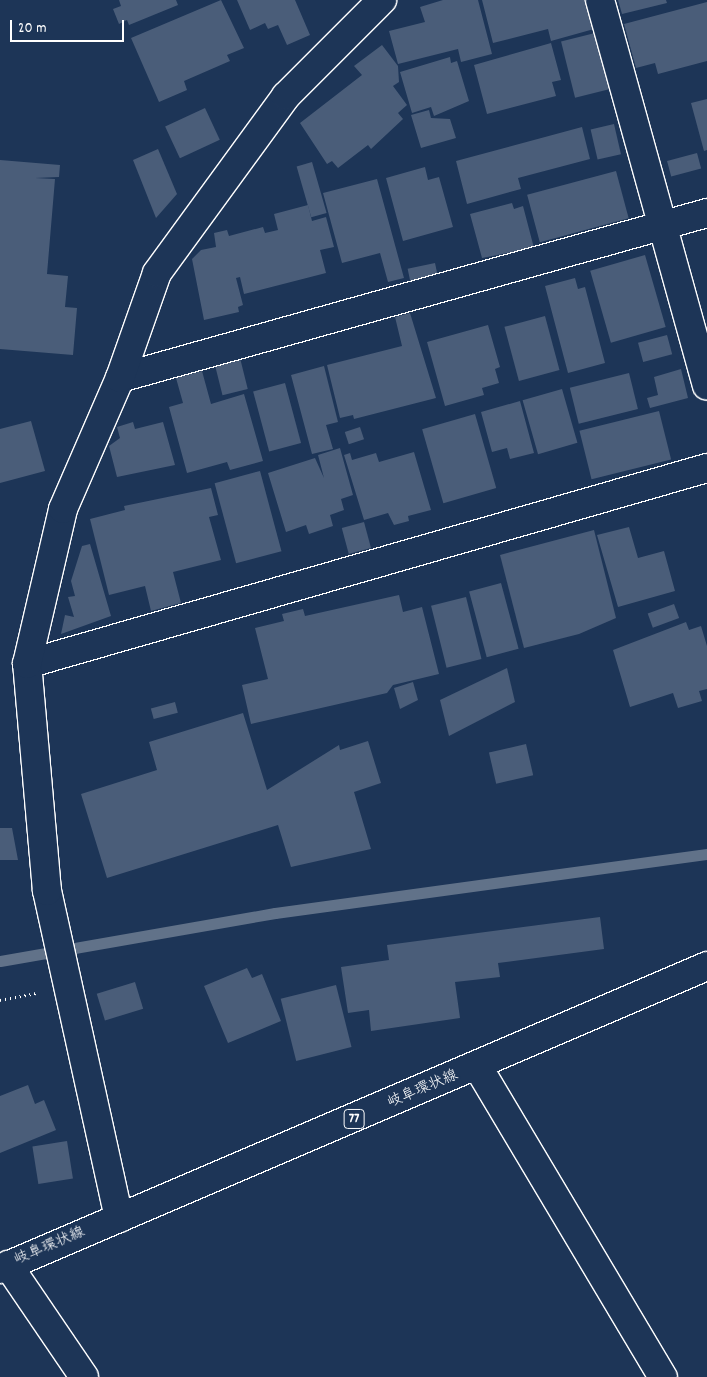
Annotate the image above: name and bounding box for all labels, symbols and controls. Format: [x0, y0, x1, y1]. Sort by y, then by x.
scale bar [12, 10, 126, 42]
text: 20 m [18, 18, 46, 40]
street label: 岐阜環状線 [385, 1067, 461, 1113]
road number: 77 [343, 1108, 365, 1130]
street label: 岐阜環状線 [12, 1224, 88, 1270]

